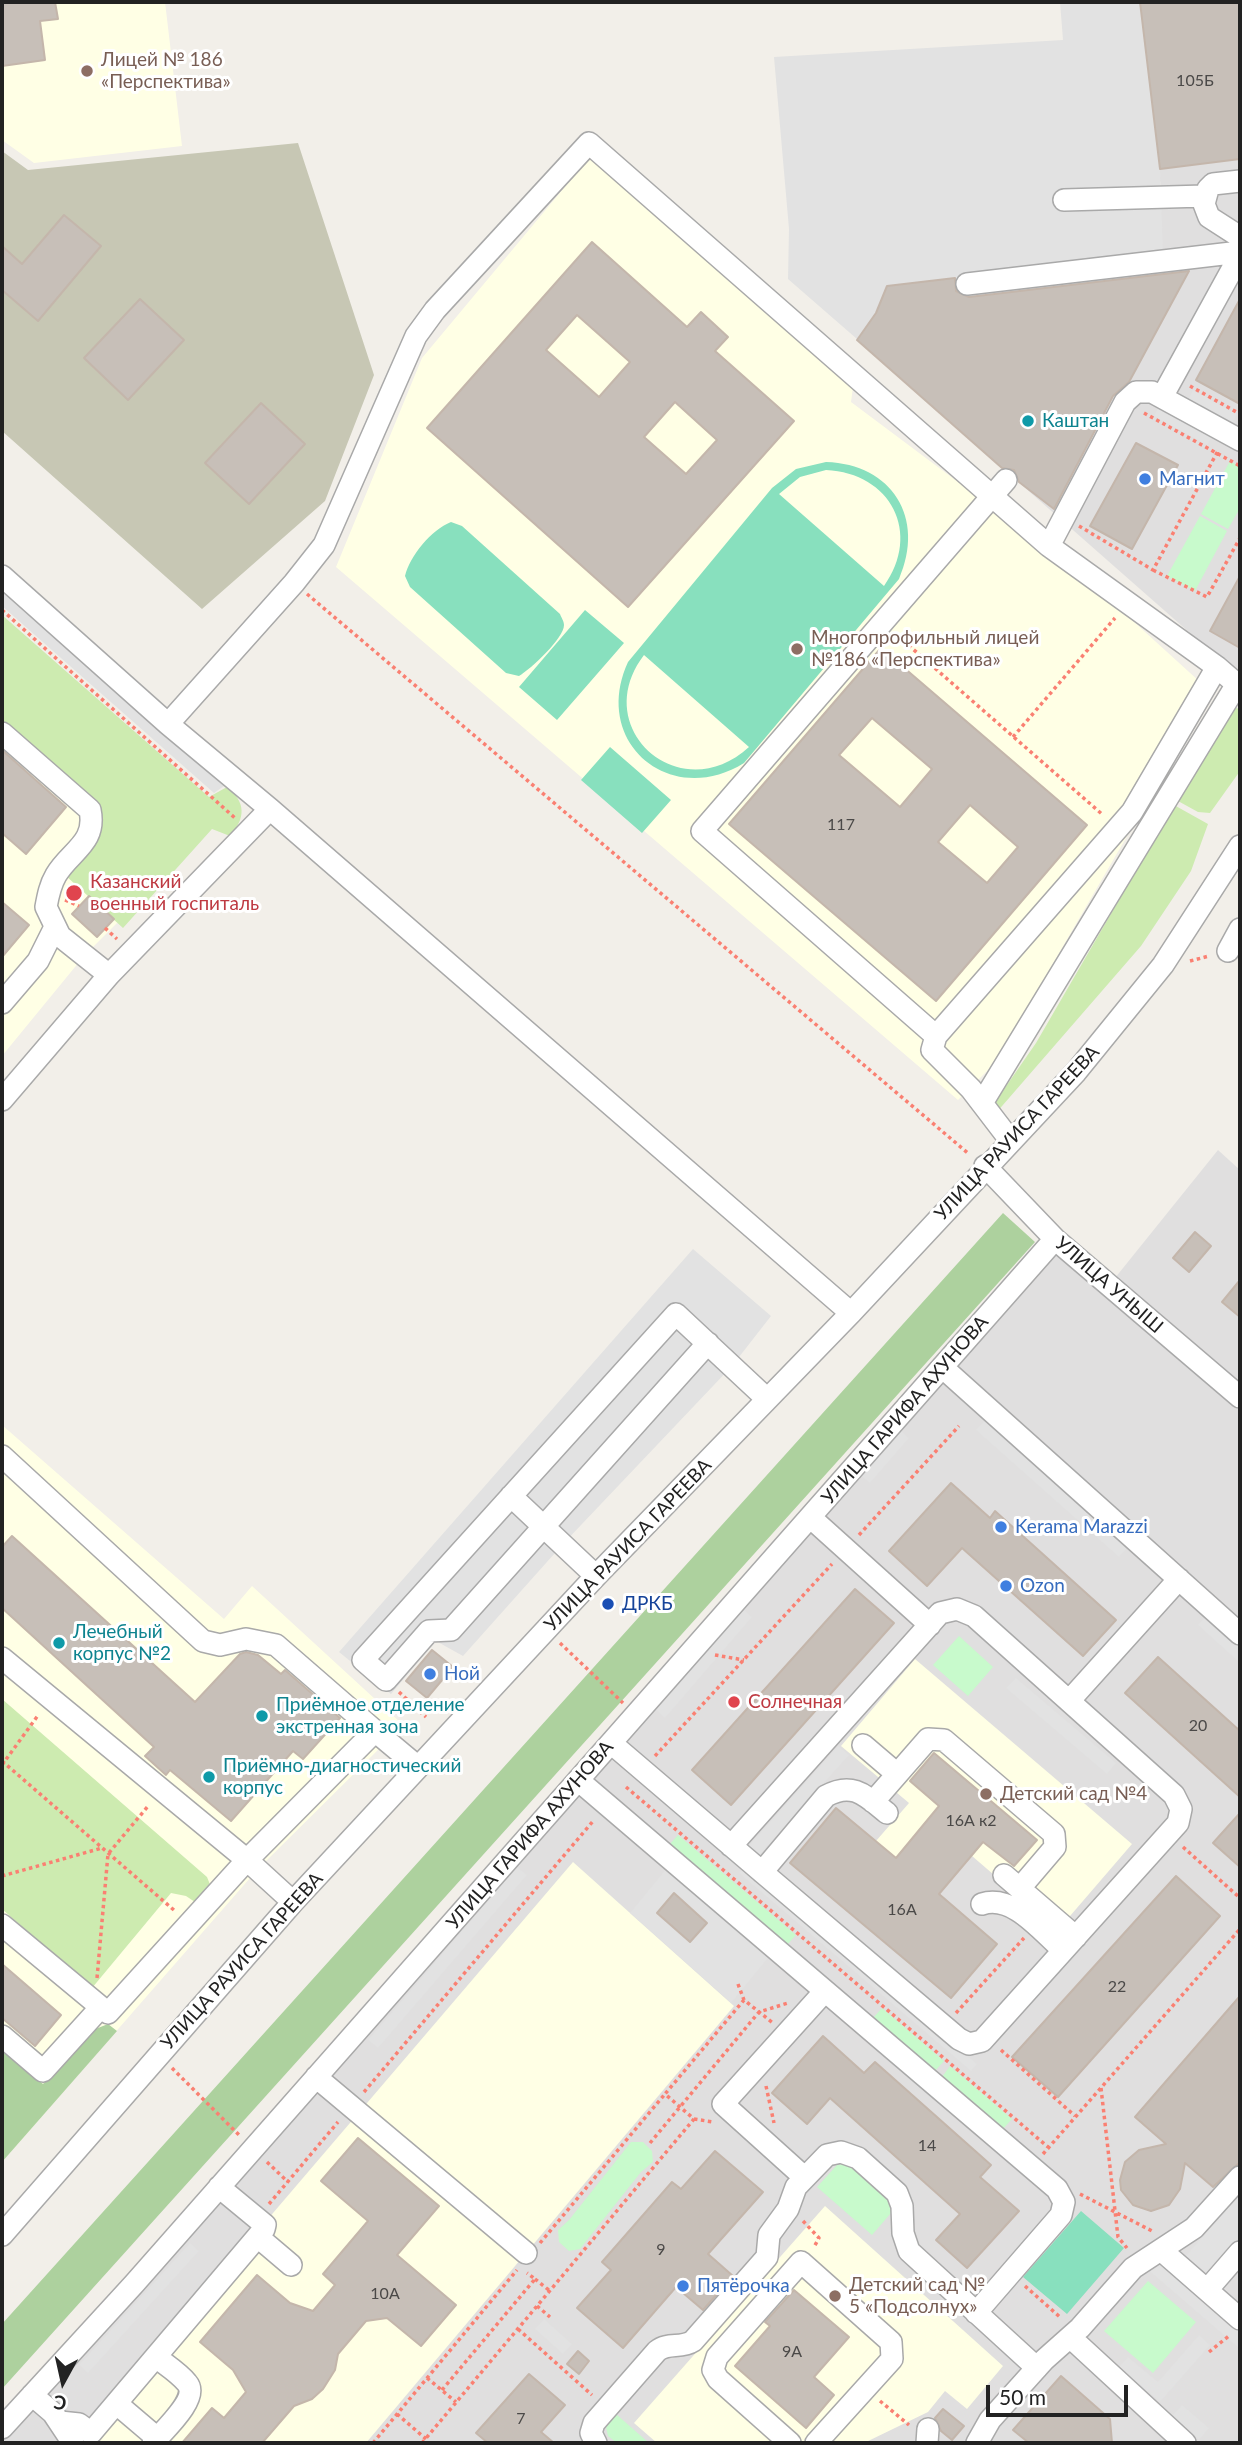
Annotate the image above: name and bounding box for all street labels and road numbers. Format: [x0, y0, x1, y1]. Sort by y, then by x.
street label: УЛИЦА РАУИСА ГАРЕЕВА [930, 1041, 1104, 1225]
street label: УЛИЦА УНЫШ [1050, 1232, 1168, 1338]
street label: УЛИЦА ГАРИФА АХУНОВА [817, 1311, 993, 1509]
street label: УЛИЦА РАУИСА ГАРЕЕВА [540, 1454, 716, 1636]
street label: УЛИЦА ГАРИФА АХУНОВА [442, 1736, 618, 1934]
street label: УЛИЦА РАУИСА ГАРЕЕВА [156, 1868, 328, 2054]

